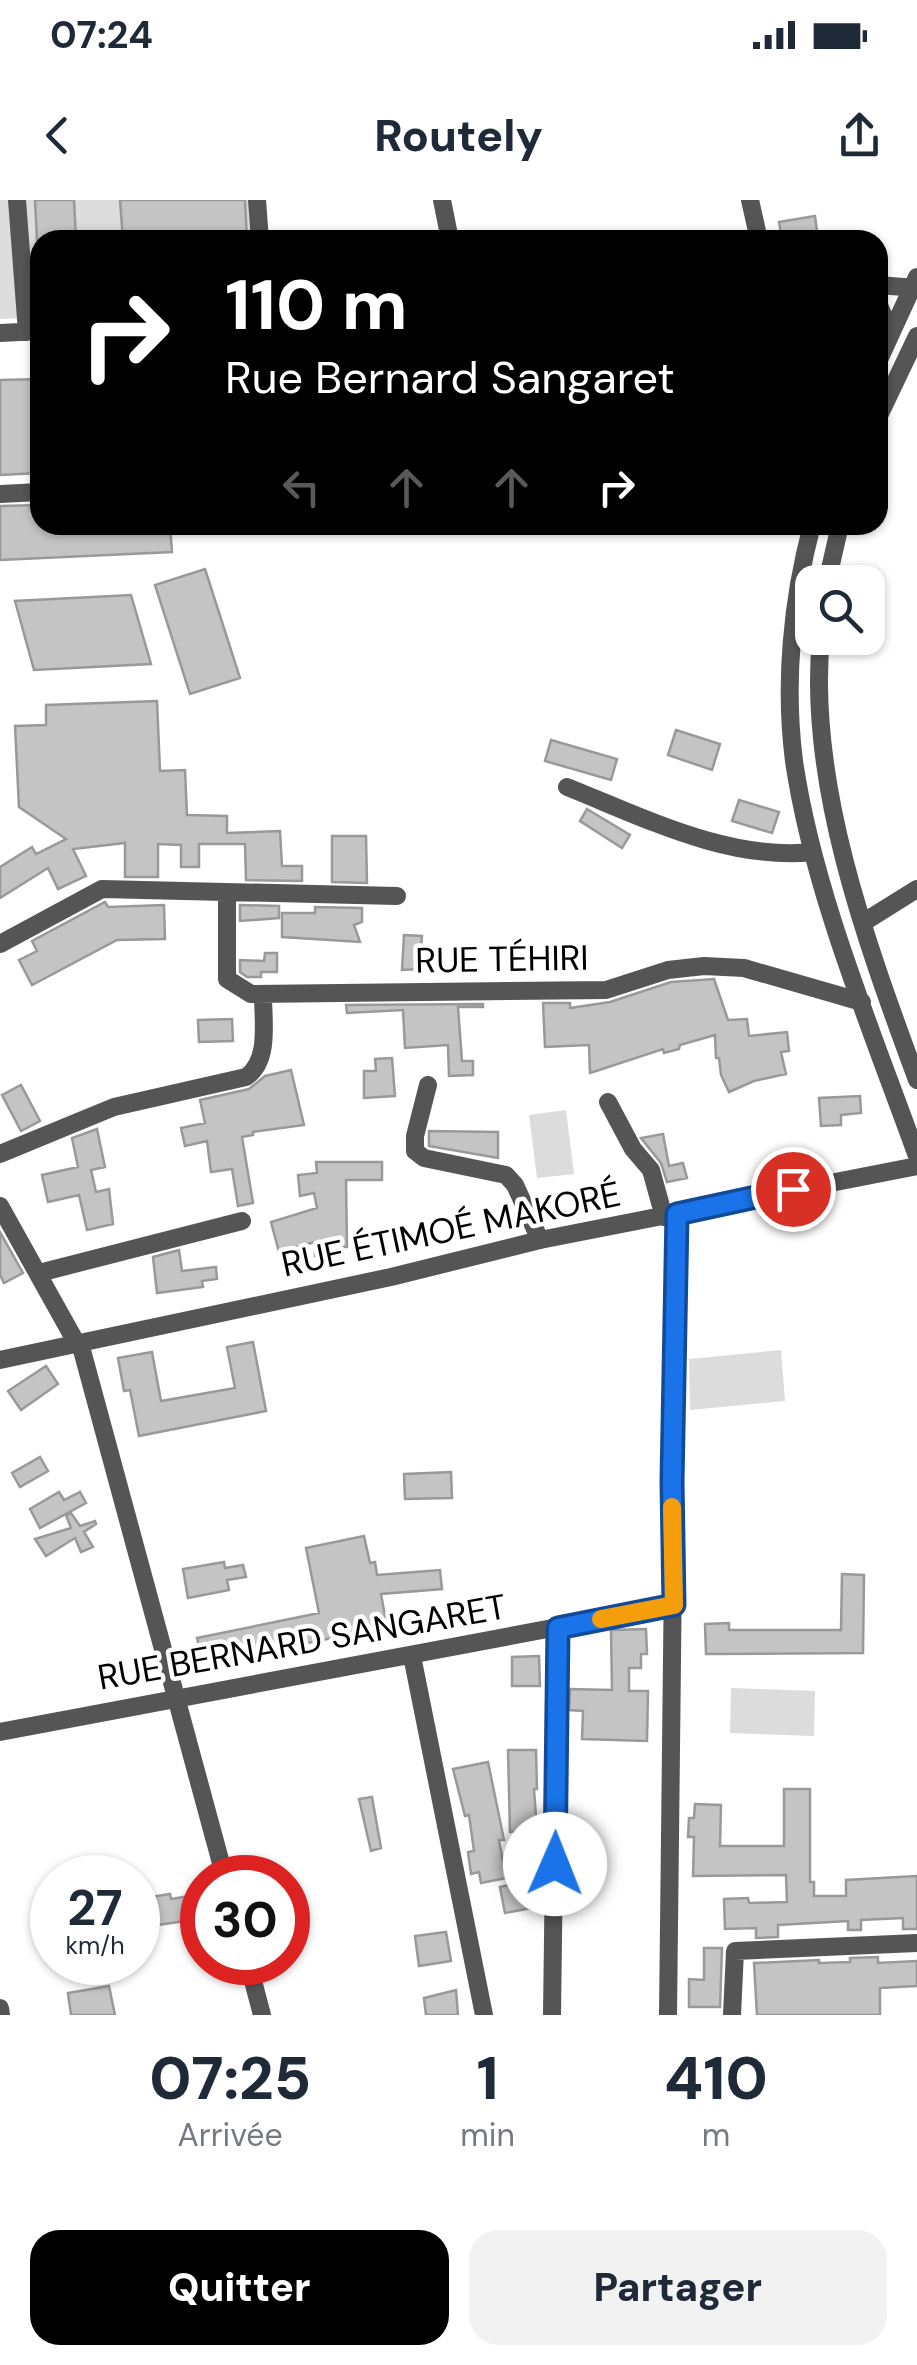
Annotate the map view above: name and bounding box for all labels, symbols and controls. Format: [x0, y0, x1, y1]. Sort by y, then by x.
text: 07:24 [50, 10, 153, 60]
text: Routely [374, 106, 543, 165]
icon: back [30, 108, 85, 163]
icon: share [832, 108, 887, 163]
text: 110 m [225, 260, 408, 351]
icon: right [60, 270, 190, 400]
text: Rue Bernard Sangaret [225, 348, 675, 407]
icon: left [274, 460, 329, 515]
icon: ahead [379, 460, 434, 515]
icon: ahead [484, 460, 539, 515]
icon: right [589, 460, 644, 515]
map controls [795, 565, 885, 655]
button: search [795, 565, 885, 655]
street label: RUE TÉHIRI [415, 934, 589, 984]
pin [751, 1147, 836, 1232]
icon: arrive [766, 1162, 821, 1217]
street label: RUE ÉTIMOÉ MAKORÉ [277, 1171, 625, 1287]
street label: RUE BERNARD SANGARET [94, 1583, 510, 1701]
position arrow [503, 1812, 607, 1916]
speed limit sign: 30 [180, 1855, 310, 1985]
text: 27 [67, 1875, 123, 1941]
text: km/h [65, 1929, 125, 1962]
text: 07:25 [149, 2039, 311, 2118]
text: 1 [476, 2039, 499, 2118]
text: 410 [664, 2039, 768, 2118]
text: Arrivée [178, 2114, 283, 2156]
text: min [460, 2114, 515, 2156]
text: m [702, 2114, 730, 2156]
button: Quitter [30, 2230, 449, 2345]
button: Partager [469, 2230, 887, 2345]

